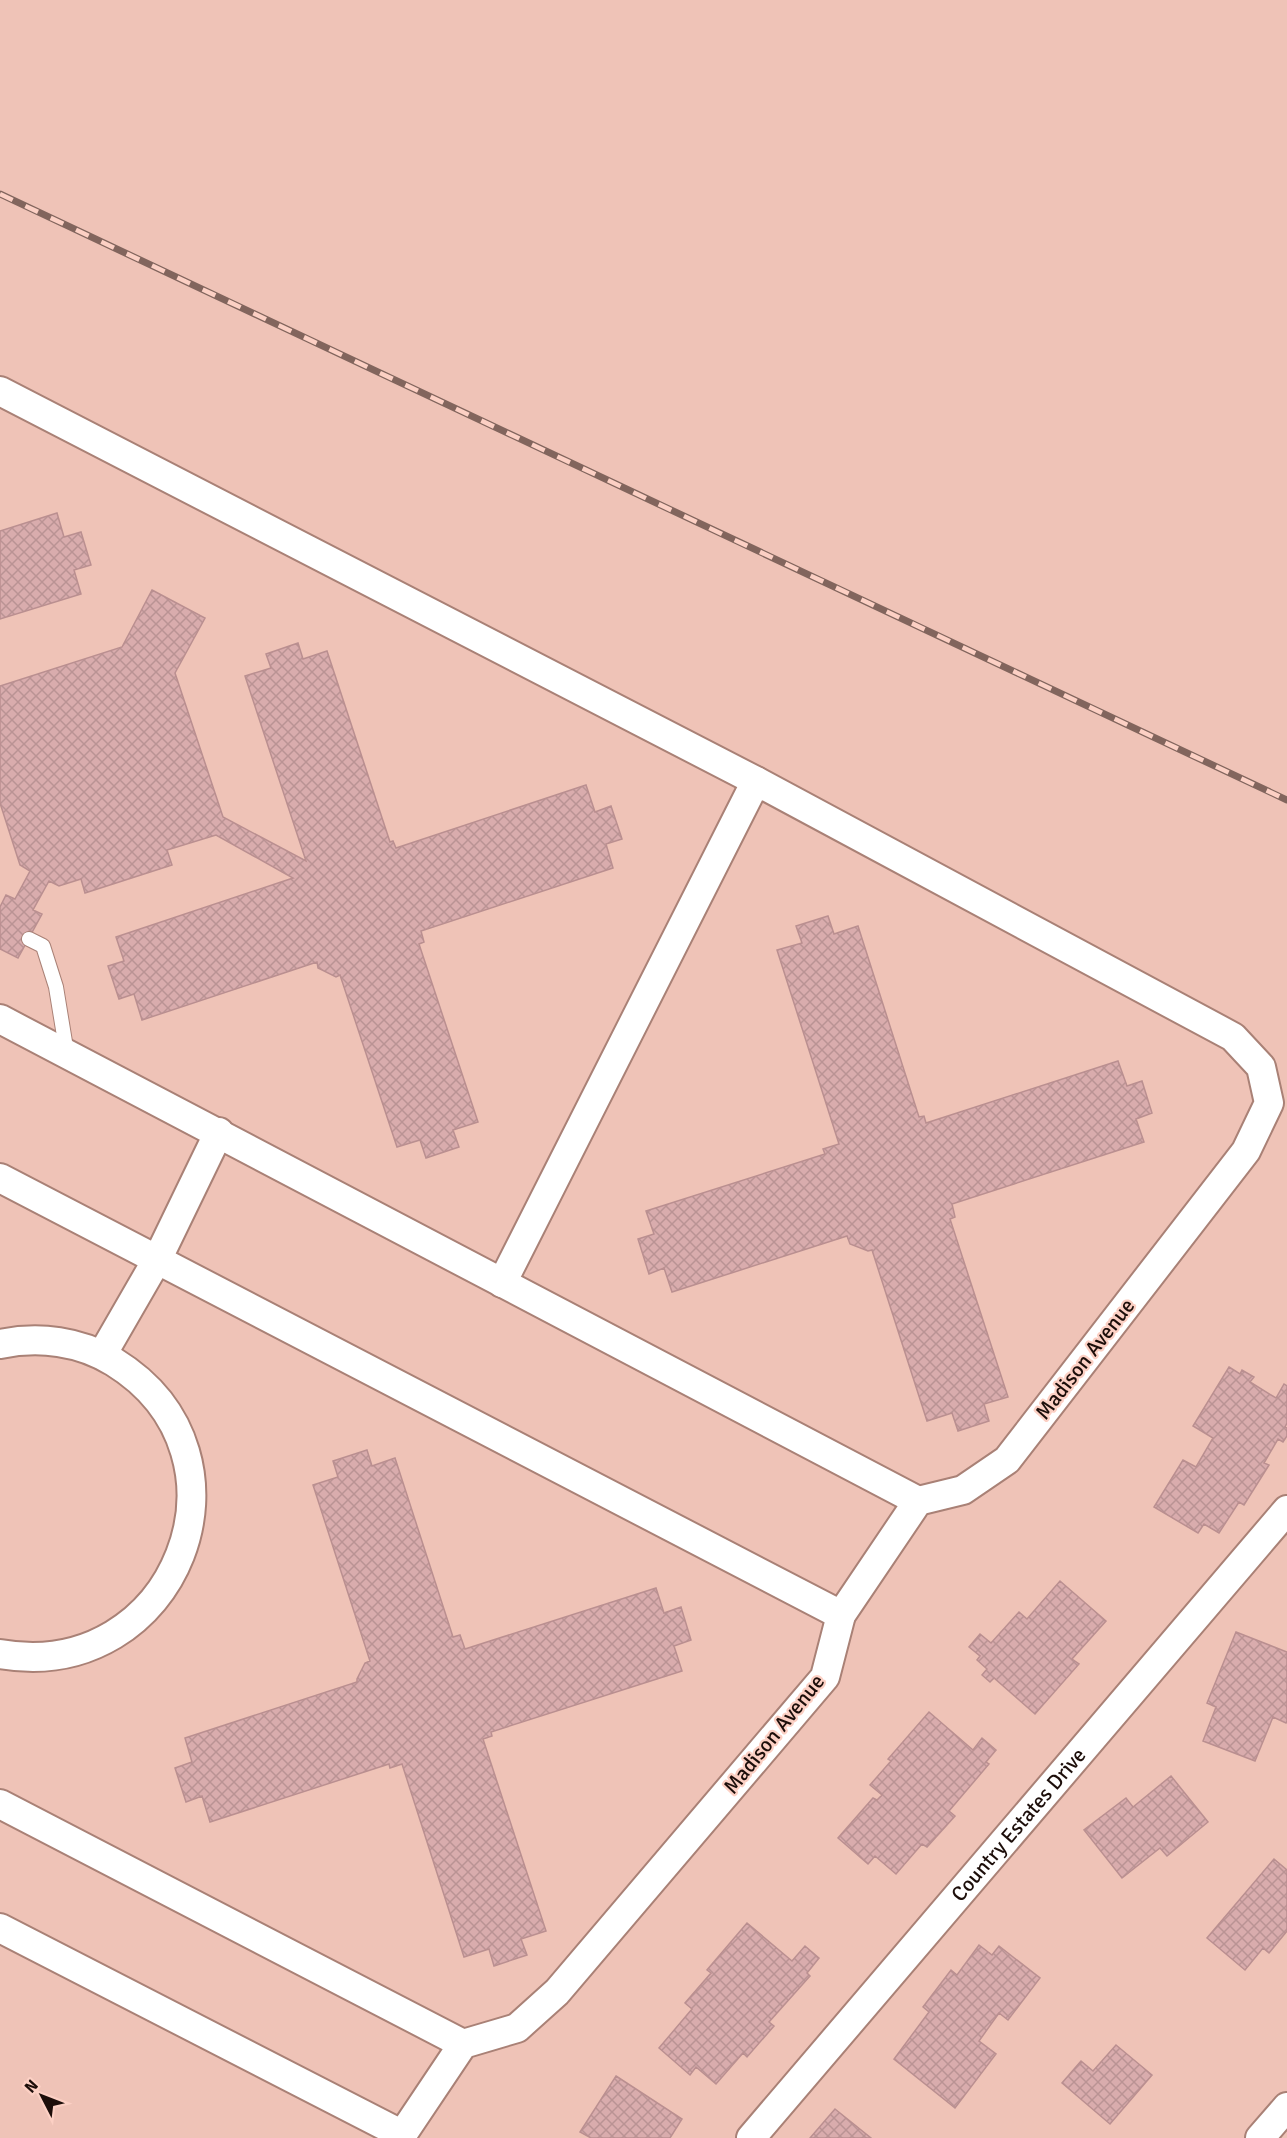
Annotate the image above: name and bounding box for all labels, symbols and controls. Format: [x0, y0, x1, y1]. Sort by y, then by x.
street label: Madison Avenue [1030, 1293, 1140, 1425]
street label: Madison Avenue [718, 1669, 830, 1799]
street label: Country Estates Drive [946, 1742, 1091, 1907]
north arrow [12, 2066, 72, 2126]
text: N [20, 2076, 43, 2097]

